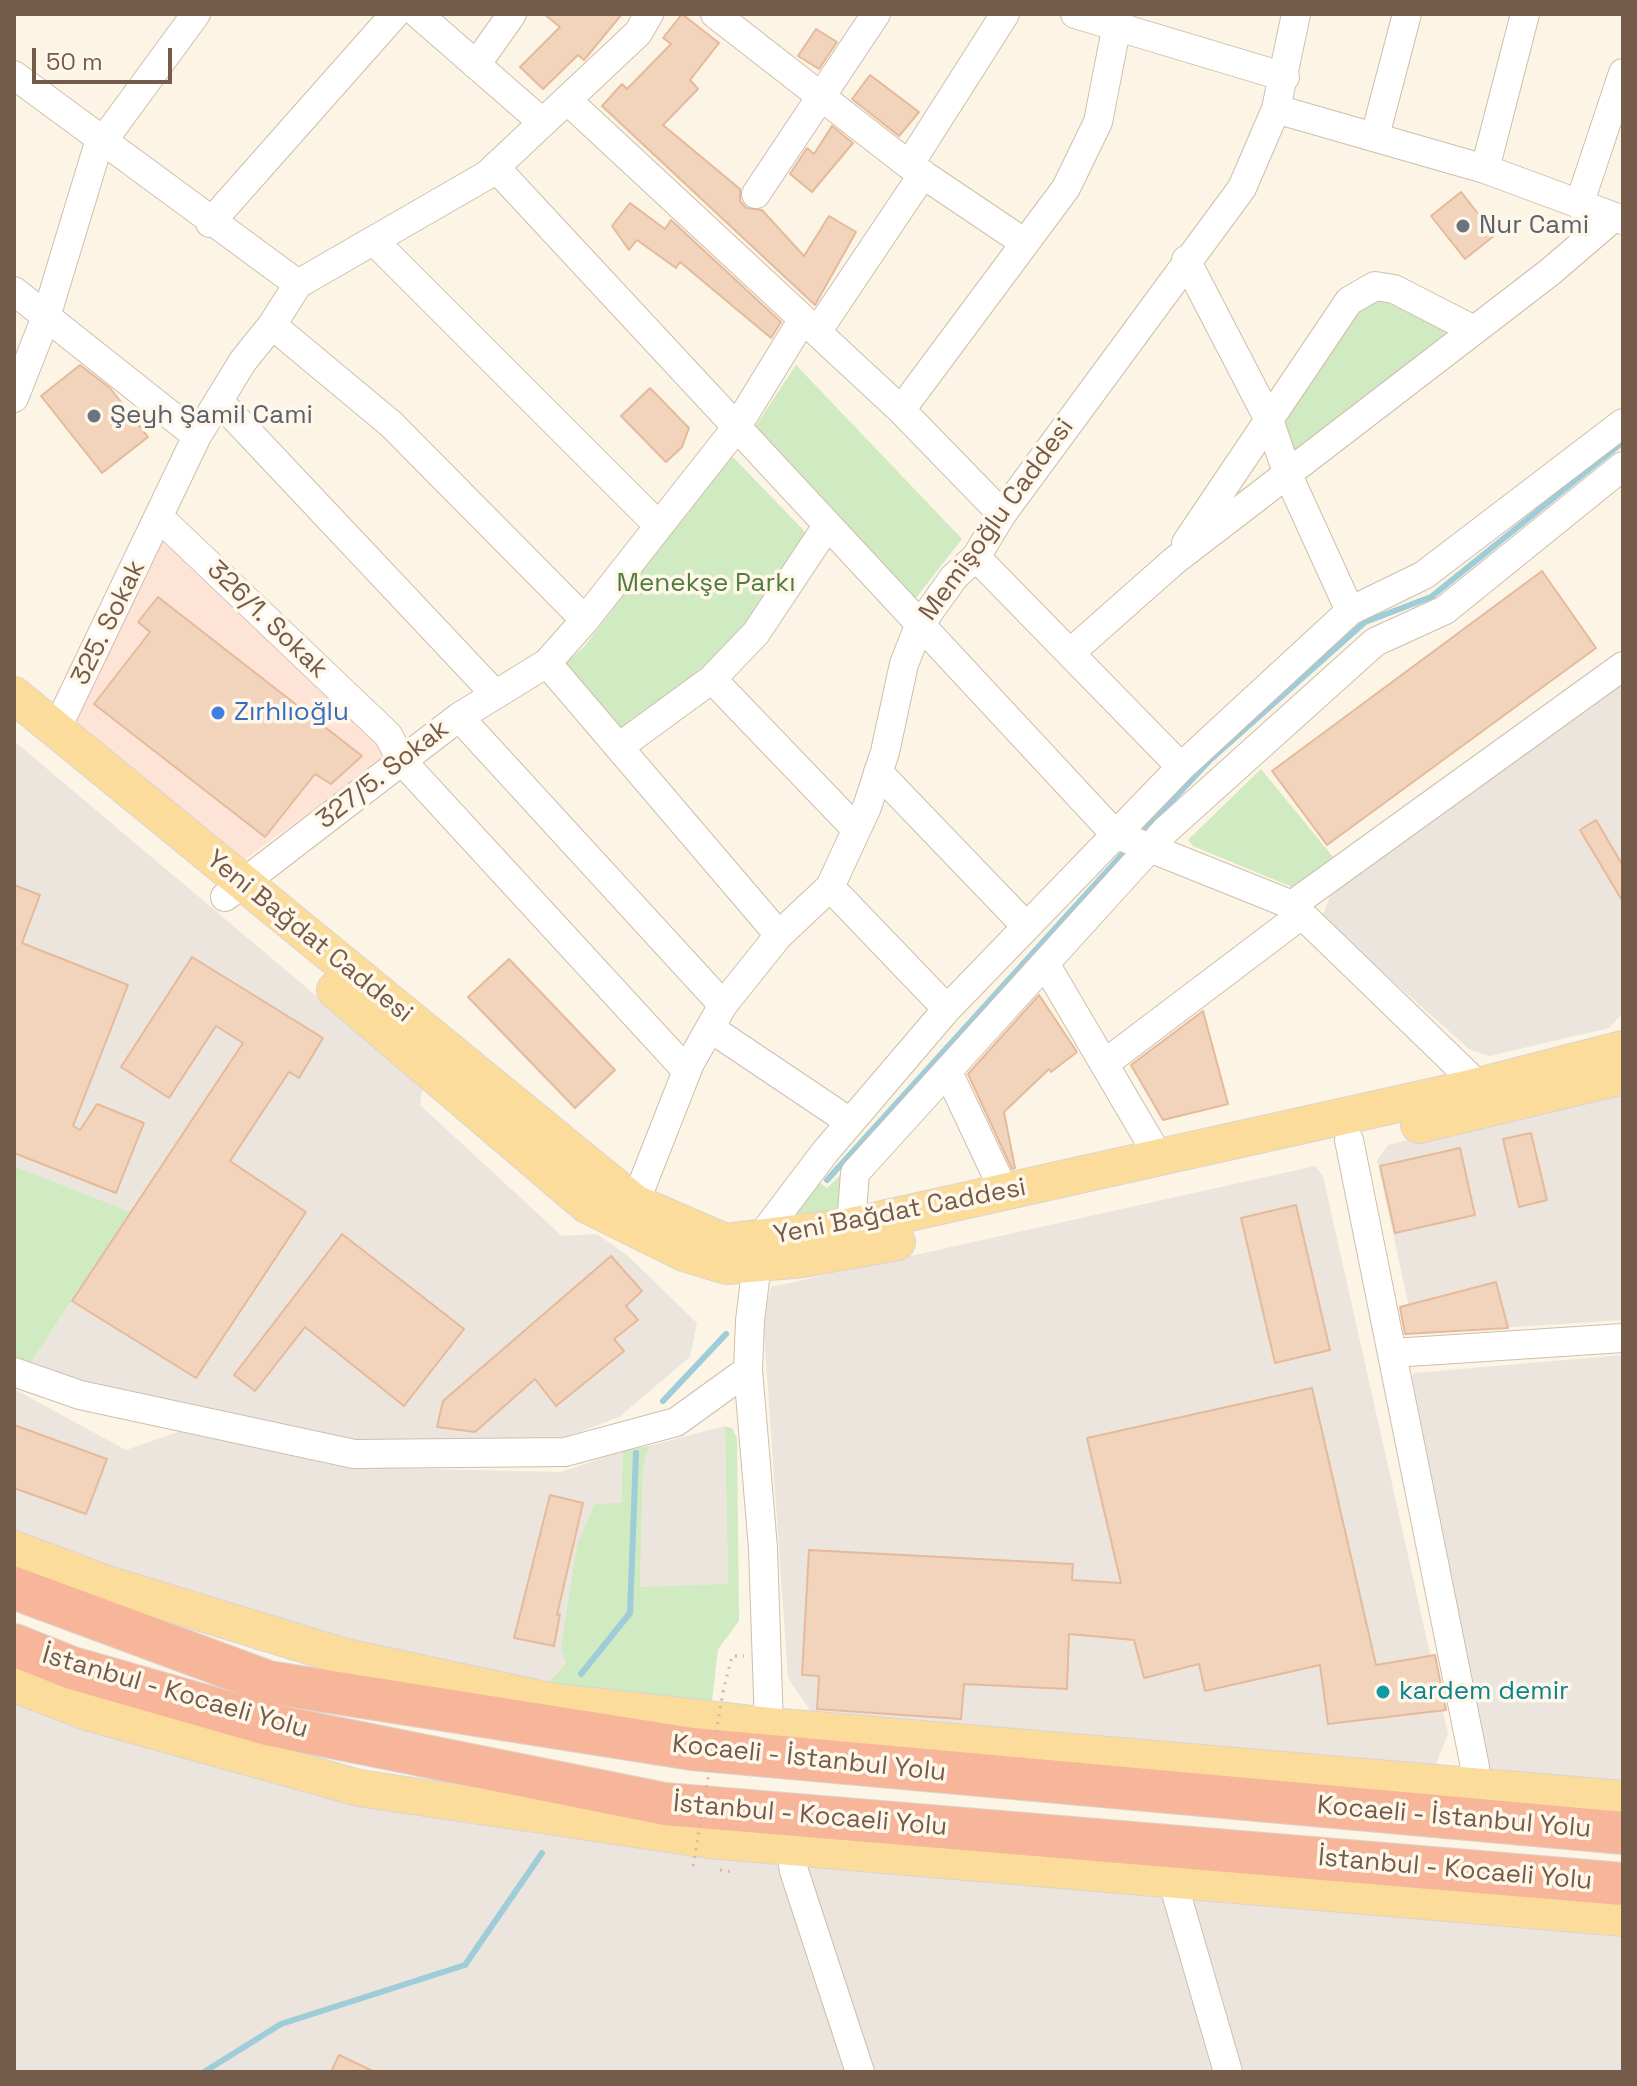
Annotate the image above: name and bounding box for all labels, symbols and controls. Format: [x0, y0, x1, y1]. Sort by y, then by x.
scale bar [36, 32, 176, 82]
text: 50 m [46, 46, 103, 77]
place label: Nur Cami [1479, 210, 1589, 242]
marker: Nur Cami [1454, 217, 1472, 235]
place label: Şeyh Şamil Cami [110, 400, 313, 432]
marker: Şeyh Şamil Cami [85, 407, 103, 425]
street label: Memişoğlu Caddesi [913, 413, 1081, 627]
street label: 326/1. Sokak [200, 555, 334, 685]
street label: 325. Sokak [65, 556, 153, 690]
park label: Menekşe Parkı [616, 568, 796, 600]
place label: Zırhlıoğlu [234, 697, 349, 729]
marker: Zırhlıoğlu [209, 704, 227, 722]
street label: 327/5. Sokak [311, 714, 455, 836]
street label: Yeni Bağdat Caddesi [200, 844, 418, 1030]
street label: Yeni Bağdat Caddesi [771, 1172, 1029, 1252]
street label: İstanbul - Kocaeli Yolu [38, 1640, 312, 1746]
place label: kardem demir [1399, 1676, 1569, 1708]
marker: kardem demir [1374, 1683, 1392, 1701]
street label: Kocaeli - İstanbul Yolu [671, 1729, 947, 1789]
street label: İstanbul - Kocaeli Yolu [672, 1788, 948, 1844]
street label: Kocaeli - İstanbul Yolu [1316, 1790, 1592, 1846]
street label: İstanbul - Kocaeli Yolu [1317, 1842, 1593, 1898]

